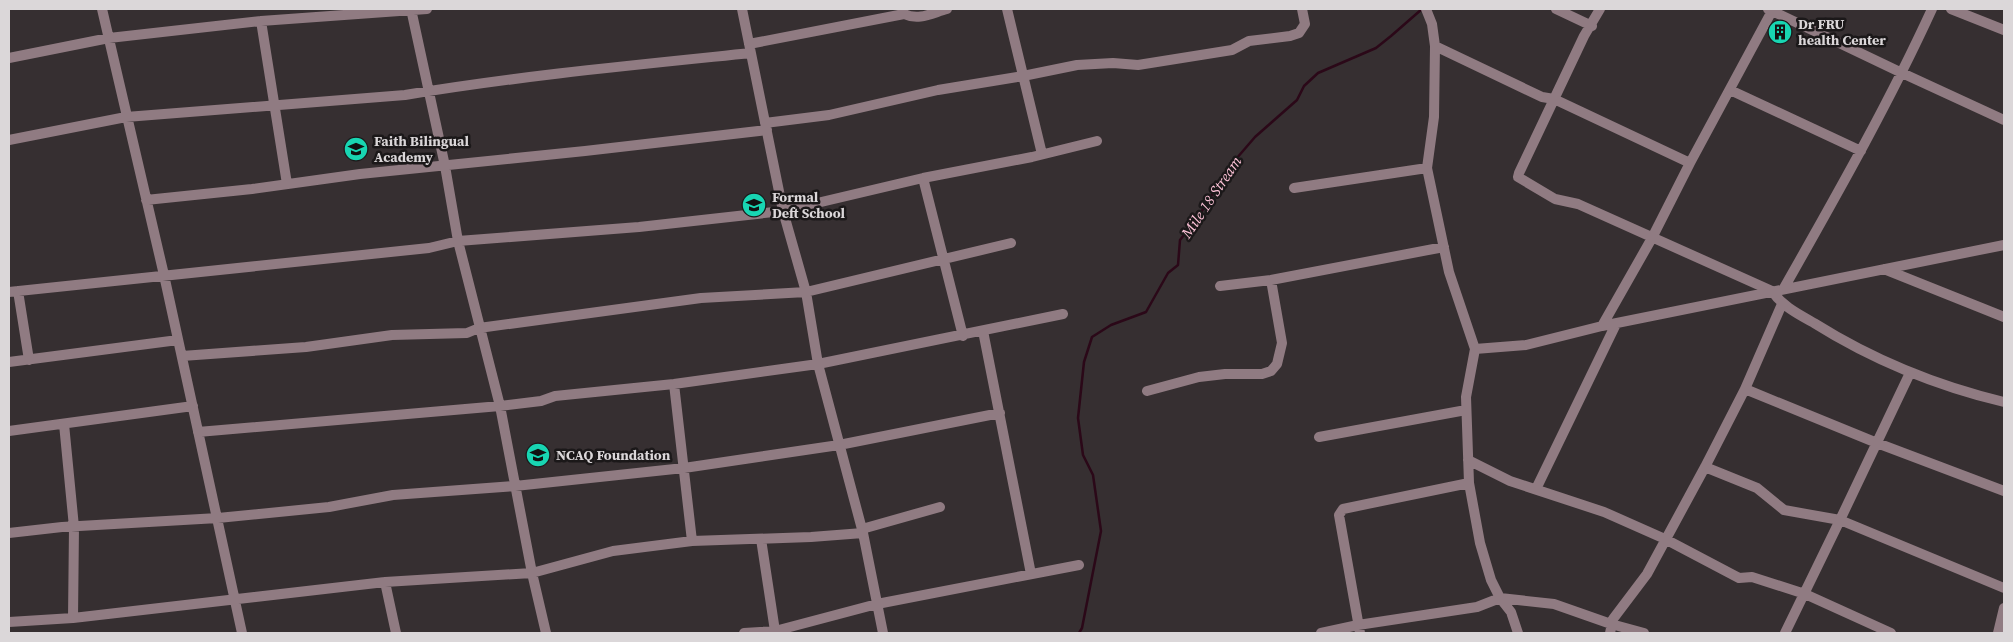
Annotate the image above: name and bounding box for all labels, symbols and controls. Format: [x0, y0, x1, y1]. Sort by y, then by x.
place label: Dr FRU health Center [1798, 14, 1886, 50]
building icon: Dr FRU health Center [1767, 19, 1793, 45]
place label: Faith Bilingual Academy [374, 131, 470, 167]
school or university icon: Faith Bilingual Academy [343, 136, 369, 162]
water label: Mile 18 Stream [1175, 151, 1247, 243]
place label: Formal Deft School [772, 187, 846, 223]
school or university icon: Formal Deft School [741, 192, 767, 218]
school or university icon: NCAQ Foundation [525, 442, 551, 468]
place label: NCAQ Foundation [556, 445, 671, 465]

